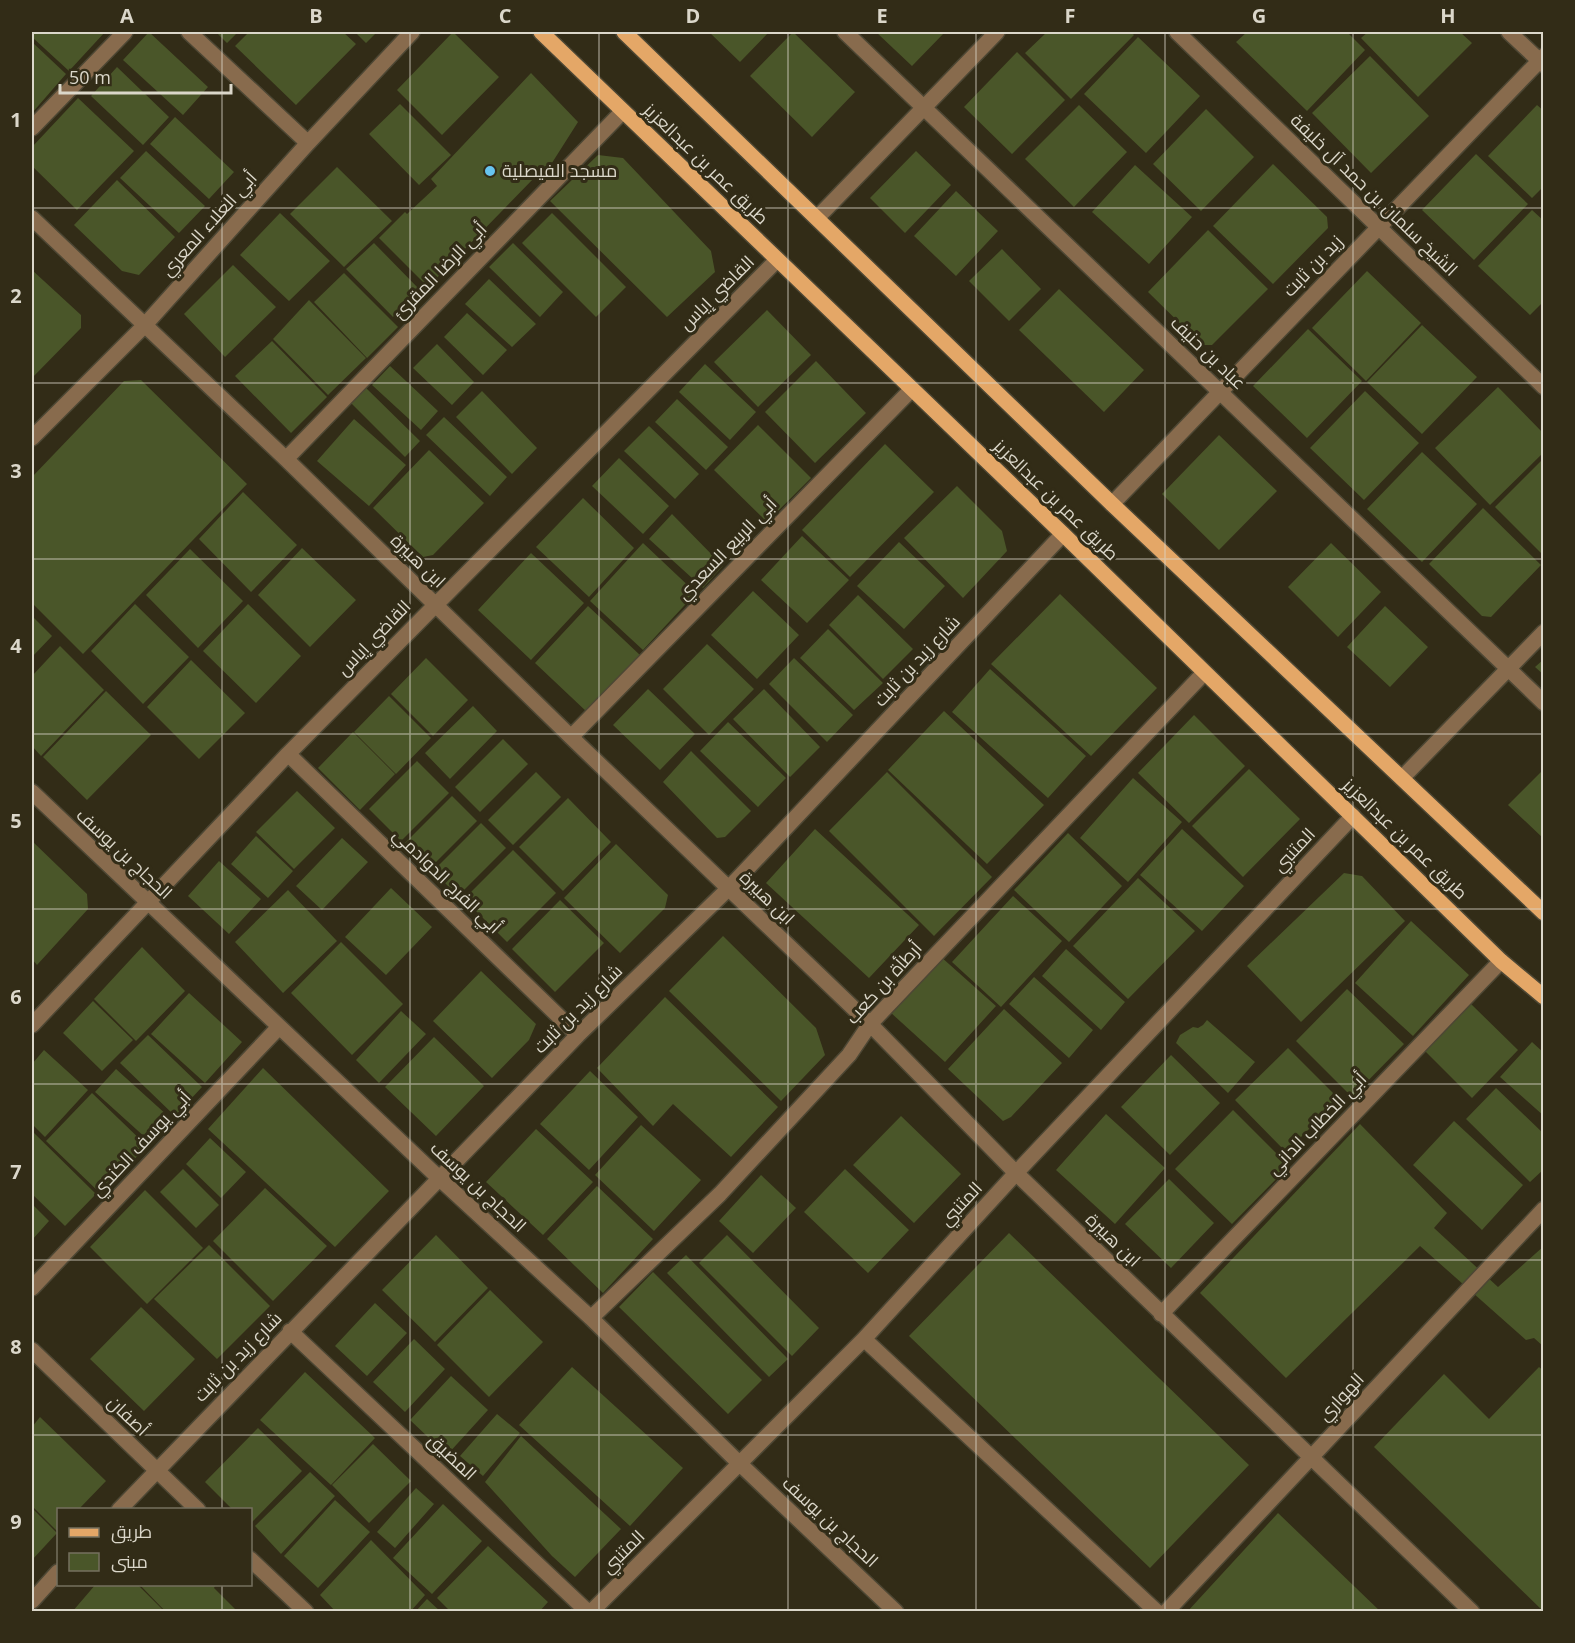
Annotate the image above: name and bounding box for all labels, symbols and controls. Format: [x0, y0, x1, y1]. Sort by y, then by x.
text: A [120, 2, 134, 29]
text: B [309, 2, 323, 29]
text: C [499, 2, 512, 29]
text: D [686, 2, 700, 29]
text: E [876, 2, 888, 29]
text: F [1065, 2, 1075, 29]
text: G [1252, 2, 1266, 29]
text: H [1440, 2, 1456, 29]
scale bar [60, 57, 231, 95]
text: 50 m [69, 65, 111, 89]
street label: طريق عمر بن عبدالعزيز [638, 97, 774, 230]
text: 1 [10, 106, 22, 133]
street label: الشيخ سلمان بن حمد آل خليفة [1285, 108, 1464, 281]
place label: مسجد الفيصلية [502, 158, 617, 182]
marker: مسجد الفيصلية [483, 164, 497, 178]
street label: أبي العلاء المعري [155, 166, 264, 283]
street label: أبي الرضا المقرئ [387, 217, 494, 326]
street label: زيد بن ثابت [1277, 229, 1348, 301]
street label: القاضي إياس [674, 250, 760, 336]
text: 2 [10, 282, 22, 309]
street label: عباد بن حنيف [1166, 310, 1252, 394]
street label: طريق عمر بن عبدالعزيز [988, 433, 1124, 566]
text: 3 [10, 457, 22, 484]
street label: أبي الربيع السعدي [671, 492, 784, 607]
street label: ابن هبيرة [386, 528, 451, 592]
street label: القاضي إياس [331, 594, 417, 682]
street label: شارع زيد بن ثابت [868, 610, 966, 712]
text: 4 [10, 632, 22, 659]
street label: طريق عمر بن عبدالعزيز [1337, 772, 1473, 905]
street label: الحجاج بن يوسف [71, 803, 178, 905]
text: 5 [10, 807, 22, 834]
street label: أبي الفرج الدوادمي [386, 822, 507, 941]
street label: المتنبي [1267, 822, 1322, 879]
street label: ابن هبيرة [735, 865, 800, 929]
street label: أرطأة بن كعب [840, 936, 927, 1029]
street label: شارع زيد بن ثابت [528, 959, 628, 1059]
text: 6 [10, 983, 22, 1010]
street label: أبي الخطاب الداني [1261, 1067, 1374, 1182]
street label: أبي يوسف الكندي [85, 1085, 198, 1204]
street label: الحجاج بن يوسف [425, 1136, 532, 1238]
text: 7 [10, 1158, 22, 1185]
street label: المتنبي [934, 1176, 989, 1233]
street label: ابن هبيرة [1081, 1207, 1146, 1271]
street label: شارع زيد بن ثابت [188, 1306, 287, 1407]
text: 8 [10, 1333, 22, 1360]
street label: الهواري [1312, 1367, 1371, 1428]
street label: أصفان [103, 1390, 155, 1441]
street label: المضيق [422, 1427, 482, 1486]
street label: الحجاج بن يوسف [777, 1471, 884, 1573]
text: 9 [10, 1508, 22, 1535]
legend [57, 1508, 252, 1586]
text: طريق [111, 1519, 152, 1544]
street label: المتنبي [595, 1524, 651, 1580]
text: مبنى [111, 1549, 148, 1573]

